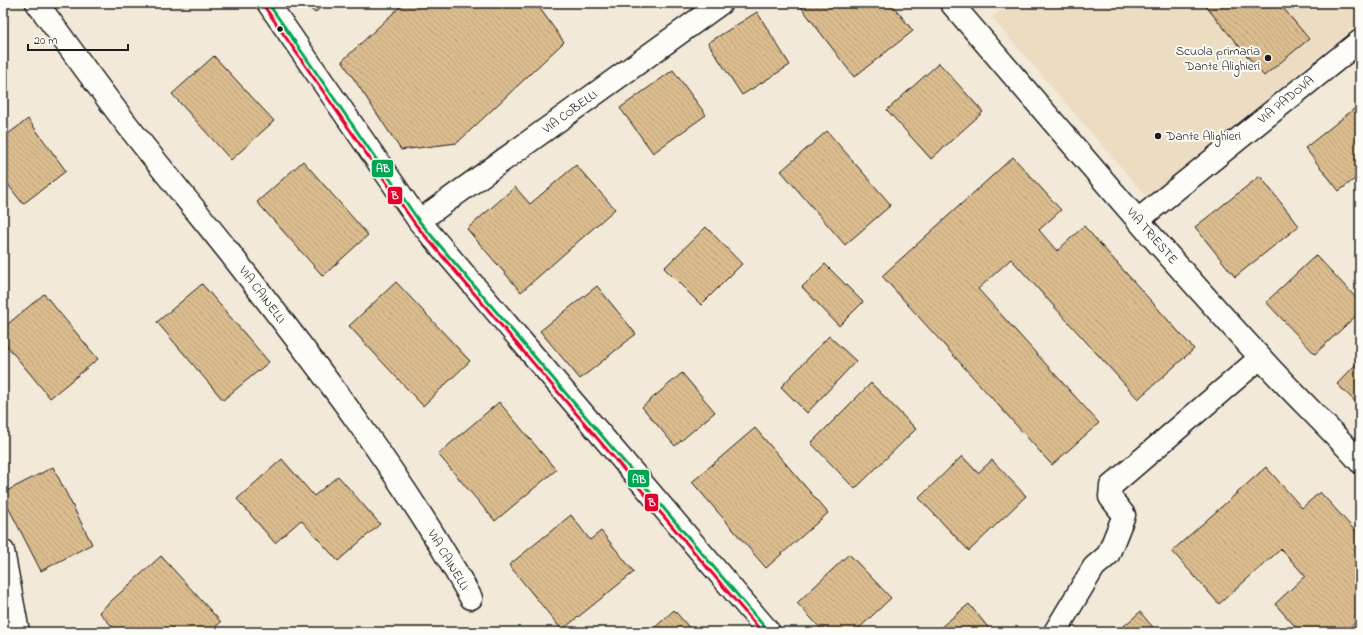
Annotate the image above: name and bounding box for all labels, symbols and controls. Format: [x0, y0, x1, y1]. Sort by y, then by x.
unlabelled marker [275, 24, 285, 34]
scale bar [28, 26, 128, 52]
text: 20 m [34, 32, 57, 50]
place label: Scuola primaria Dante Alighieri [1176, 42, 1260, 77]
marker: Scuola primaria Dante Alighieri [1263, 53, 1273, 63]
street label: VIA PADOVA [1253, 71, 1318, 129]
street label: VIA COBELLI [538, 85, 602, 139]
place label: Dante Alighieri [1165, 127, 1241, 147]
marker: Dante Alighieri [1153, 131, 1163, 141]
line badge: AB [371, 159, 394, 178]
text: AB [376, 161, 391, 177]
line badge: B [387, 186, 403, 205]
text: B [390, 188, 399, 204]
street label: VIA TRIESTE [1121, 203, 1182, 269]
street label: VIA CAINELLI [233, 261, 290, 328]
line badge: AB [627, 469, 650, 488]
text: AB [632, 472, 647, 488]
line badge: B [644, 493, 659, 512]
text: B [647, 495, 656, 511]
street label: VIA CAINELLI [422, 525, 474, 594]

